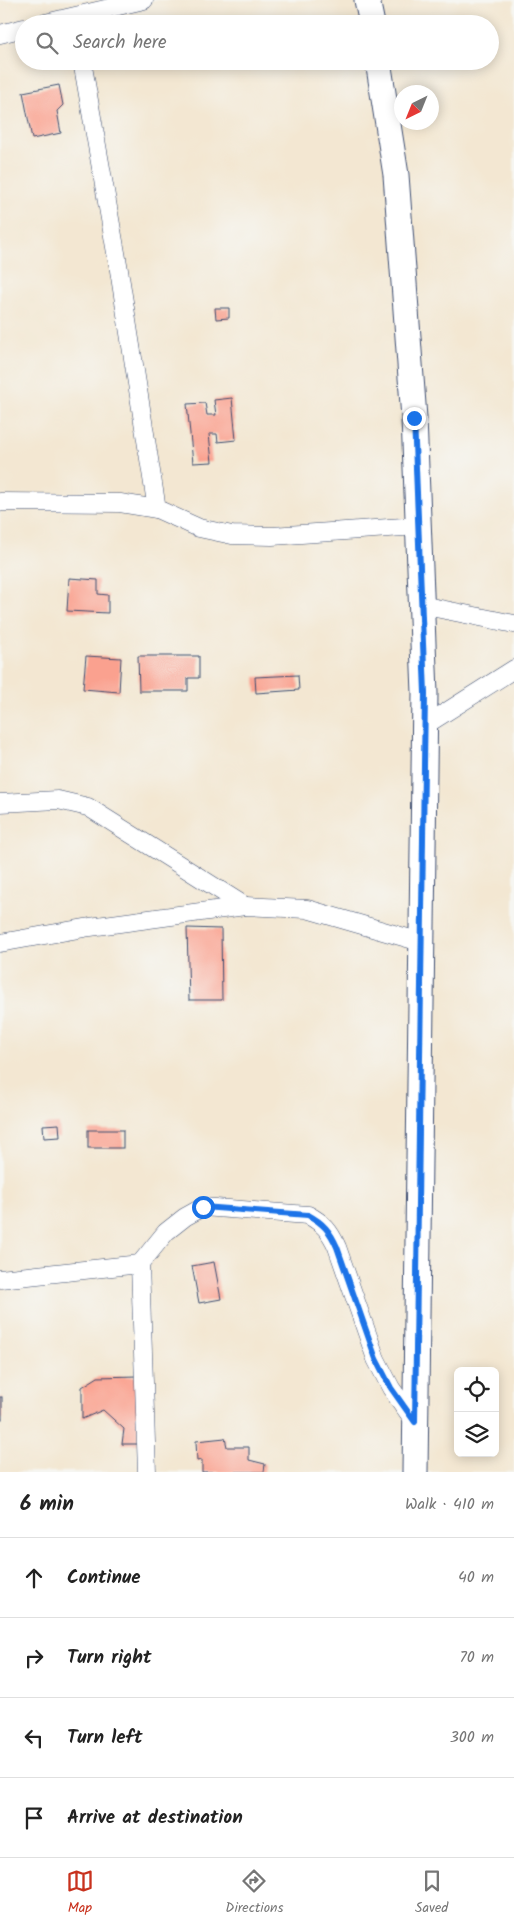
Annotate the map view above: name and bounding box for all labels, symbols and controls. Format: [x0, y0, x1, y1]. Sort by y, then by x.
search box [15, 15, 499, 70]
text: Search here [73, 28, 167, 58]
icon: search [33, 29, 61, 57]
north arrow [394, 85, 439, 130]
route end [403, 407, 426, 430]
route start [192, 1196, 215, 1219]
map controls [454, 1367, 499, 1457]
button: locate [454, 1367, 499, 1412]
button: layers [454, 1412, 499, 1457]
text: 6 min [20, 1488, 74, 1521]
text: Walk · 410 m [405, 1492, 494, 1517]
text: Continue [67, 1563, 140, 1593]
icon: ahead [20, 1564, 48, 1592]
text: 40 m [458, 1565, 494, 1590]
text: Turn right [67, 1643, 152, 1673]
icon: right [20, 1644, 48, 1672]
text: 70 m [459, 1645, 494, 1670]
text: Turn left [67, 1723, 142, 1753]
icon: left [20, 1724, 48, 1752]
text: 300 m [450, 1725, 494, 1750]
text: Arrive at destination [67, 1803, 243, 1833]
icon: arrive [20, 1804, 48, 1832]
tab: Map [66, 1867, 94, 1919]
tab: Directions [225, 1867, 283, 1919]
tab: Saved [415, 1867, 448, 1919]

